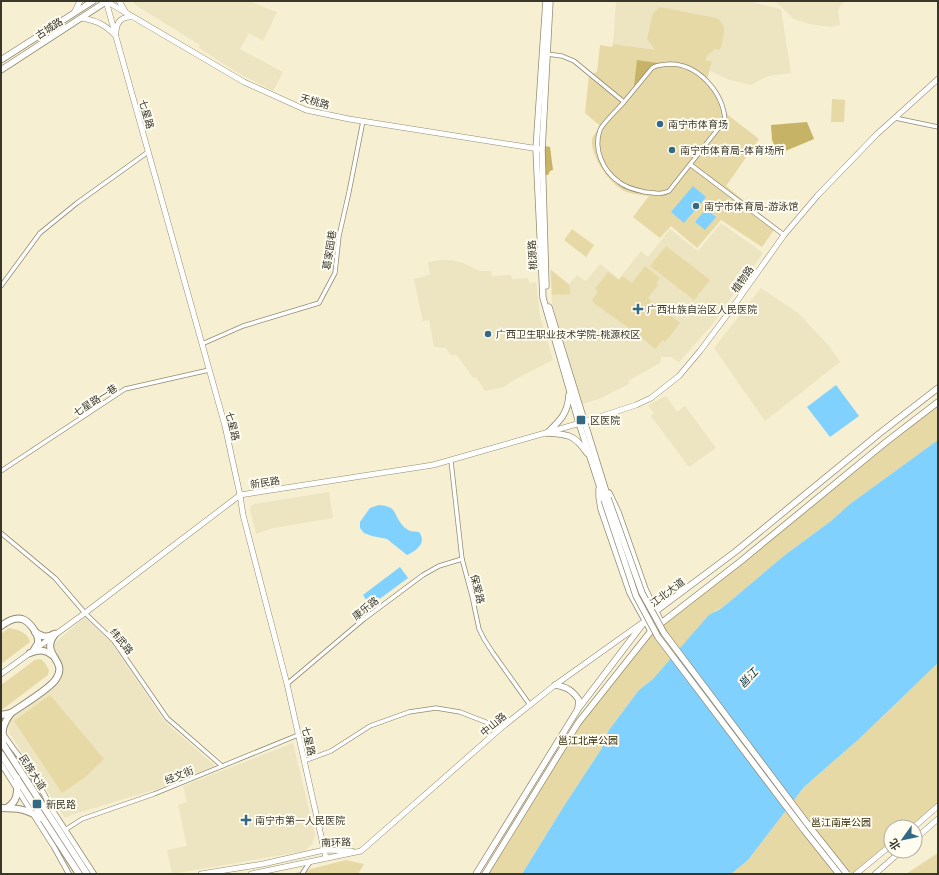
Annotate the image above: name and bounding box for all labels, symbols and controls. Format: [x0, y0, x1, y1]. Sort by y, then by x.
street label: 古城路 [33, 15, 65, 42]
street label: 天桃路 [299, 91, 331, 112]
street label: 七星路 [136, 98, 157, 130]
place label: 南宁市体育场 [668, 118, 728, 131]
marker: 南宁市体育场 [655, 119, 665, 129]
place label: 南宁市体育局-体育场所 [680, 144, 784, 157]
marker: 南宁市体育局-体育场所 [667, 145, 677, 155]
place label: 南宁市体育局-游泳馆 [704, 200, 798, 213]
marker: 南宁市体育局-游泳馆 [691, 201, 701, 211]
street label: 葛家园巷 [320, 229, 339, 271]
street label: 桃源路 [525, 240, 540, 270]
street label: 植物路 [728, 263, 756, 295]
marker: 广西壮族自治区人民医院 [632, 303, 644, 315]
place label: 广西壮族自治区人民医院 [647, 303, 757, 316]
place label: 广西卫生职业技术学院-桃源校区 [496, 328, 640, 341]
marker: 广西卫生职业技术学院-桃源校区 [483, 329, 493, 339]
street label: 七星路一巷 [71, 381, 120, 419]
street label: 七星路 [223, 410, 242, 442]
marker: 区医院 [575, 414, 587, 426]
place label: 区医院 [590, 414, 620, 427]
street label: 新民路 [249, 474, 281, 491]
street label: 保爱路 [468, 573, 487, 605]
street label: 江北大道 [647, 575, 687, 610]
street label: 康乐路 [349, 594, 381, 623]
street label: 纬武路 [107, 625, 136, 657]
water label: 邕江 [736, 665, 761, 691]
street label: 中山路 [478, 710, 509, 739]
street label: 七星路 [299, 725, 318, 757]
park label: 邕江北岸公园 [558, 734, 618, 747]
street label: 民族大道 [16, 752, 49, 793]
street label: 经文街 [163, 764, 196, 787]
marker: 新民路 [31, 798, 43, 810]
place label: 新民路 [46, 798, 76, 811]
marker: 南宁市第一人民医院 [240, 814, 252, 826]
place label: 南宁市第一人民医院 [255, 814, 345, 827]
park label: 邕江南岸公园 [811, 816, 871, 829]
north arrow [883, 819, 923, 859]
street label: 南环路 [321, 835, 351, 850]
text: 北 [887, 836, 903, 852]

